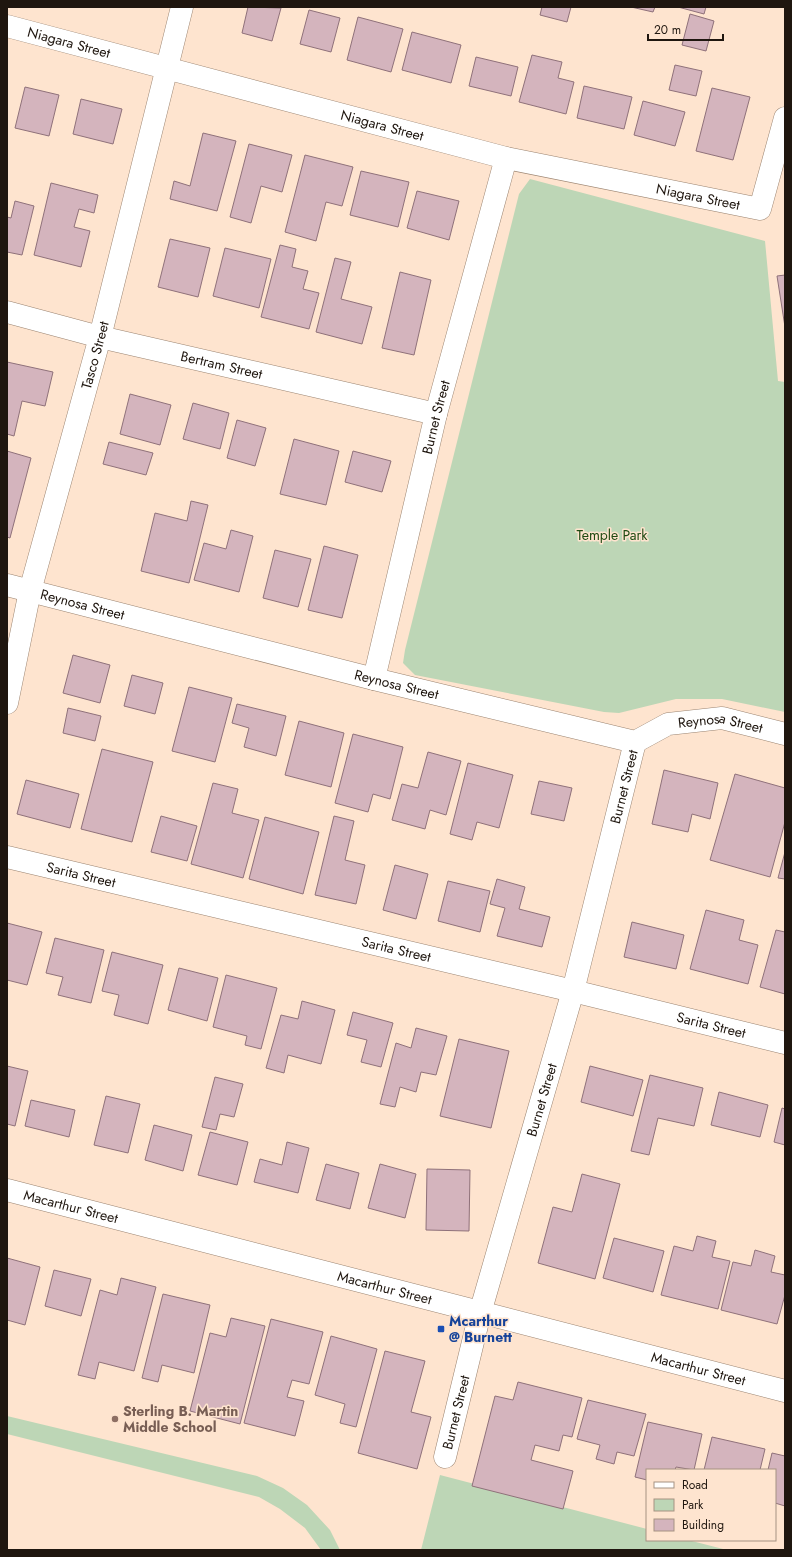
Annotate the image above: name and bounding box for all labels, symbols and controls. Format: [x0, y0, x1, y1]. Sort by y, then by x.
scale bar [648, 16, 723, 42]
text: 20 m [654, 21, 681, 39]
street label: Niagara Street [25, 22, 113, 63]
street label: Niagara Street [338, 105, 426, 146]
street label: Niagara Street [654, 178, 742, 215]
street label: Tasco Street [76, 318, 114, 391]
street label: Bertram Street [179, 346, 265, 384]
street label: Burnet Street [417, 377, 455, 456]
park label: Temple Park [577, 525, 648, 545]
street label: Reynosa Street [38, 584, 127, 625]
street label: Reynosa Street [352, 664, 441, 704]
street label: Reynosa Street [677, 708, 766, 738]
street label: Burnet Street [605, 747, 643, 826]
street label: Sarita Street [44, 857, 118, 893]
street label: Sarita Street [360, 931, 434, 967]
street label: Sarita Street [675, 1007, 749, 1043]
street label: Burnet Street [521, 1060, 562, 1139]
street label: Macarthur Street [21, 1185, 121, 1228]
street label: Macarthur Street [335, 1266, 435, 1310]
place label: Mcarthur @ Burnett [449, 1311, 513, 1347]
marker: Mcarthur @ Burnett [436, 1324, 446, 1334]
street label: Macarthur Street [649, 1347, 748, 1391]
street label: Burnet Street [437, 1373, 475, 1451]
place label: Sterling B. Martin Middle School [123, 1401, 238, 1437]
marker: Sterling B. Martin Middle School [110, 1414, 120, 1424]
legend [646, 1469, 776, 1541]
text: Road [682, 1476, 708, 1494]
text: Park [682, 1496, 704, 1514]
text: Building [682, 1516, 724, 1534]

